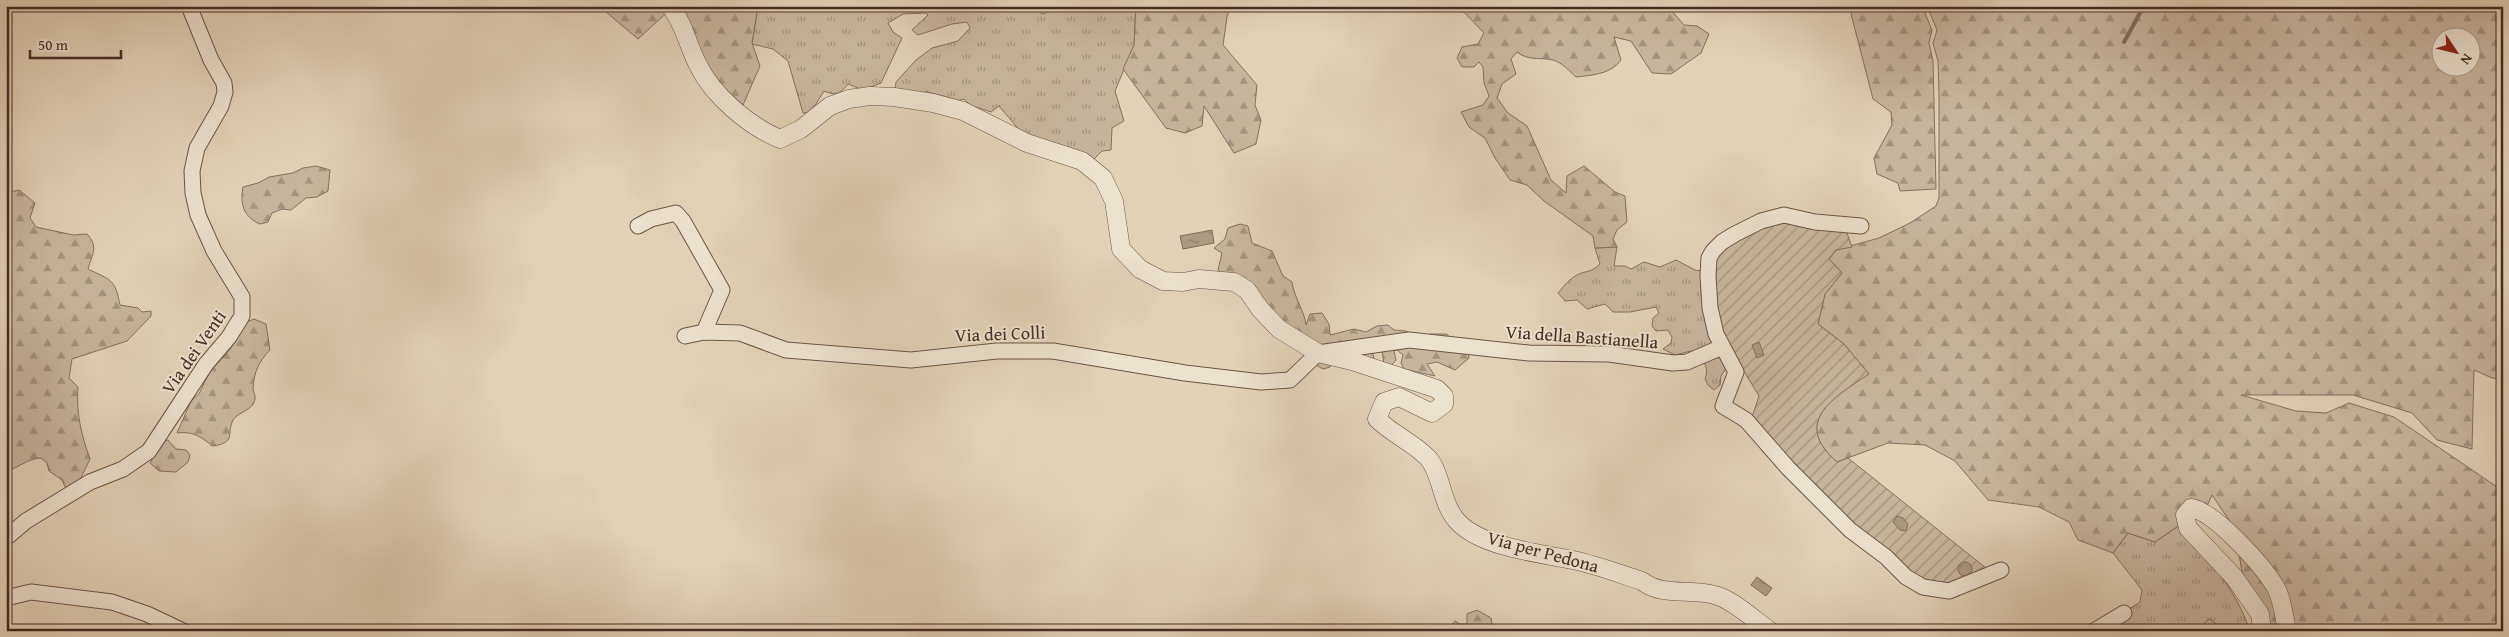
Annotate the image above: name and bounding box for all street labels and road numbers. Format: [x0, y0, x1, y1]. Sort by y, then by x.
street label: Via dei Venti [155, 304, 232, 399]
street label: Via dei Colli [954, 318, 1046, 349]
street label: Via della Bastianella [1505, 318, 1660, 355]
street label: Via per Pedona [1484, 524, 1602, 579]

